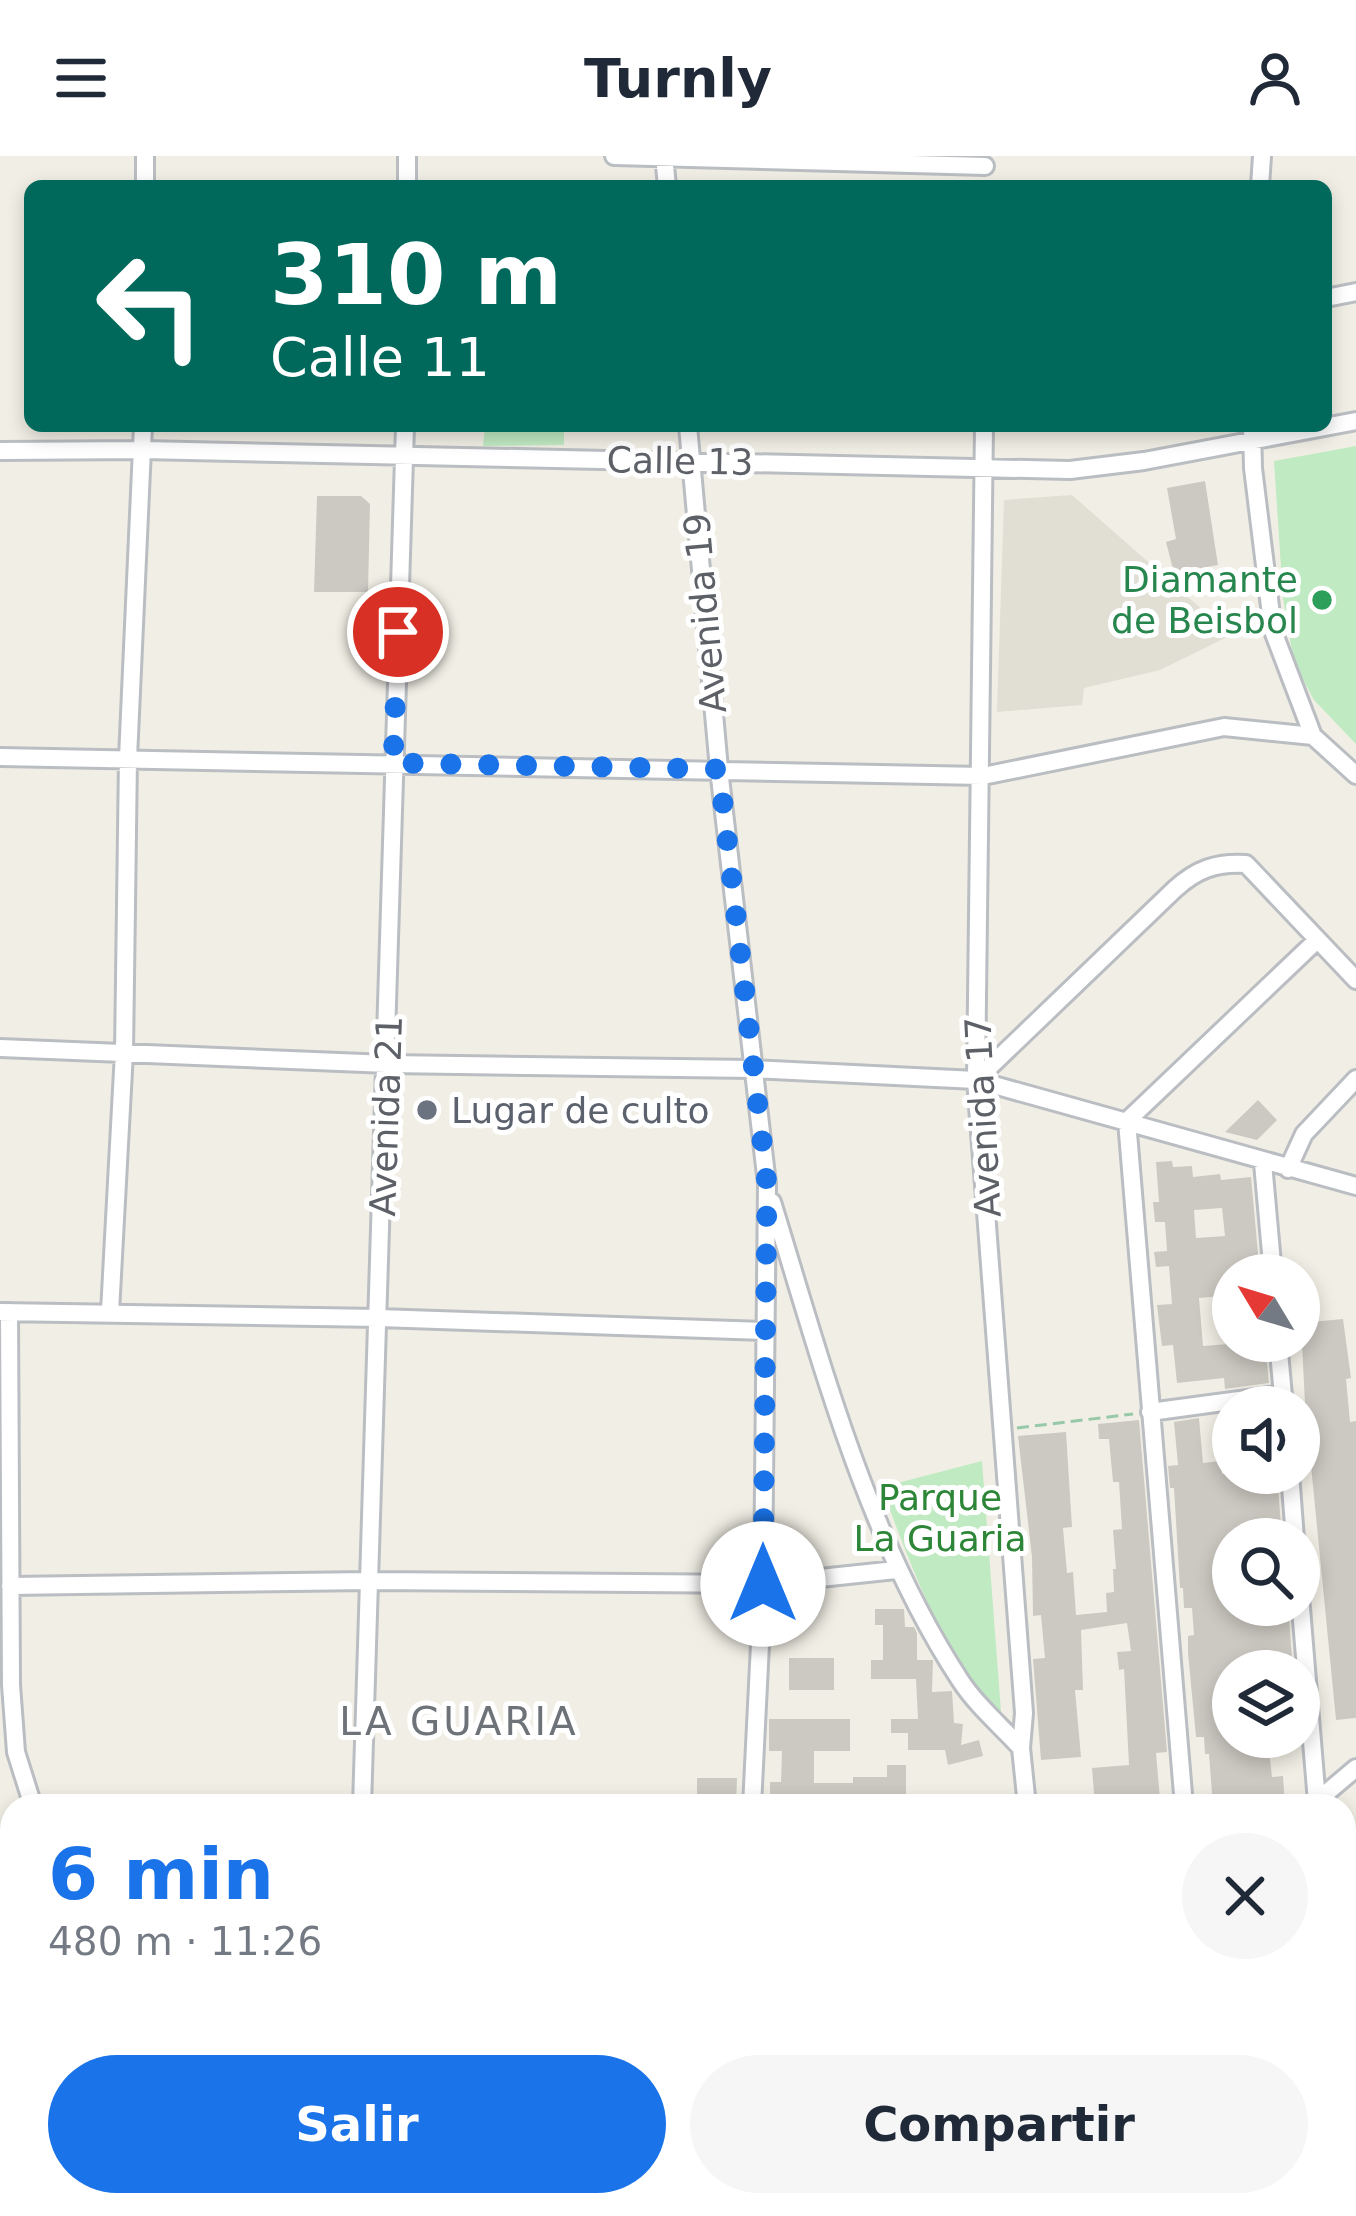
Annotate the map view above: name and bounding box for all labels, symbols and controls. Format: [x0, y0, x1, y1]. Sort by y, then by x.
icon: menu [48, 45, 114, 111]
icon: person [1242, 45, 1308, 111]
text: Turnly [584, 47, 772, 110]
text: 310 m [270, 226, 562, 324]
icon: left [72, 228, 228, 384]
text: Calle 11 [270, 326, 490, 389]
street label: Calle 13 [606, 439, 754, 483]
street label: Avenida 19 [676, 511, 734, 715]
place label: Diamante de Beisbol [1111, 559, 1298, 641]
pin [347, 581, 449, 683]
marker: Diamante de Beisbol [1309, 587, 1335, 613]
icon: arrive [365, 599, 431, 665]
street label: Avenida 21 [362, 1015, 410, 1217]
street label: Avenida 17 [957, 1016, 1009, 1218]
place label: Lugar de culto [451, 1090, 710, 1131]
marker: Lugar de culto [414, 1097, 440, 1123]
north arrow [1212, 1254, 1320, 1362]
map controls [1212, 1254, 1320, 1758]
button: sound [1212, 1386, 1320, 1494]
park label: Parque La Guaria [853, 1477, 1027, 1559]
button: search [1212, 1518, 1320, 1626]
position arrow [700, 1521, 826, 1647]
button: layers [1212, 1650, 1320, 1758]
district label: LA GUARIA [339, 1699, 579, 1744]
text: 6 min [48, 1832, 274, 1916]
button: close [1182, 1833, 1308, 1959]
text: 480 m · 11:26 [48, 1919, 322, 1964]
button: Salir [48, 2055, 666, 2193]
button: Compartir [690, 2055, 1308, 2193]

